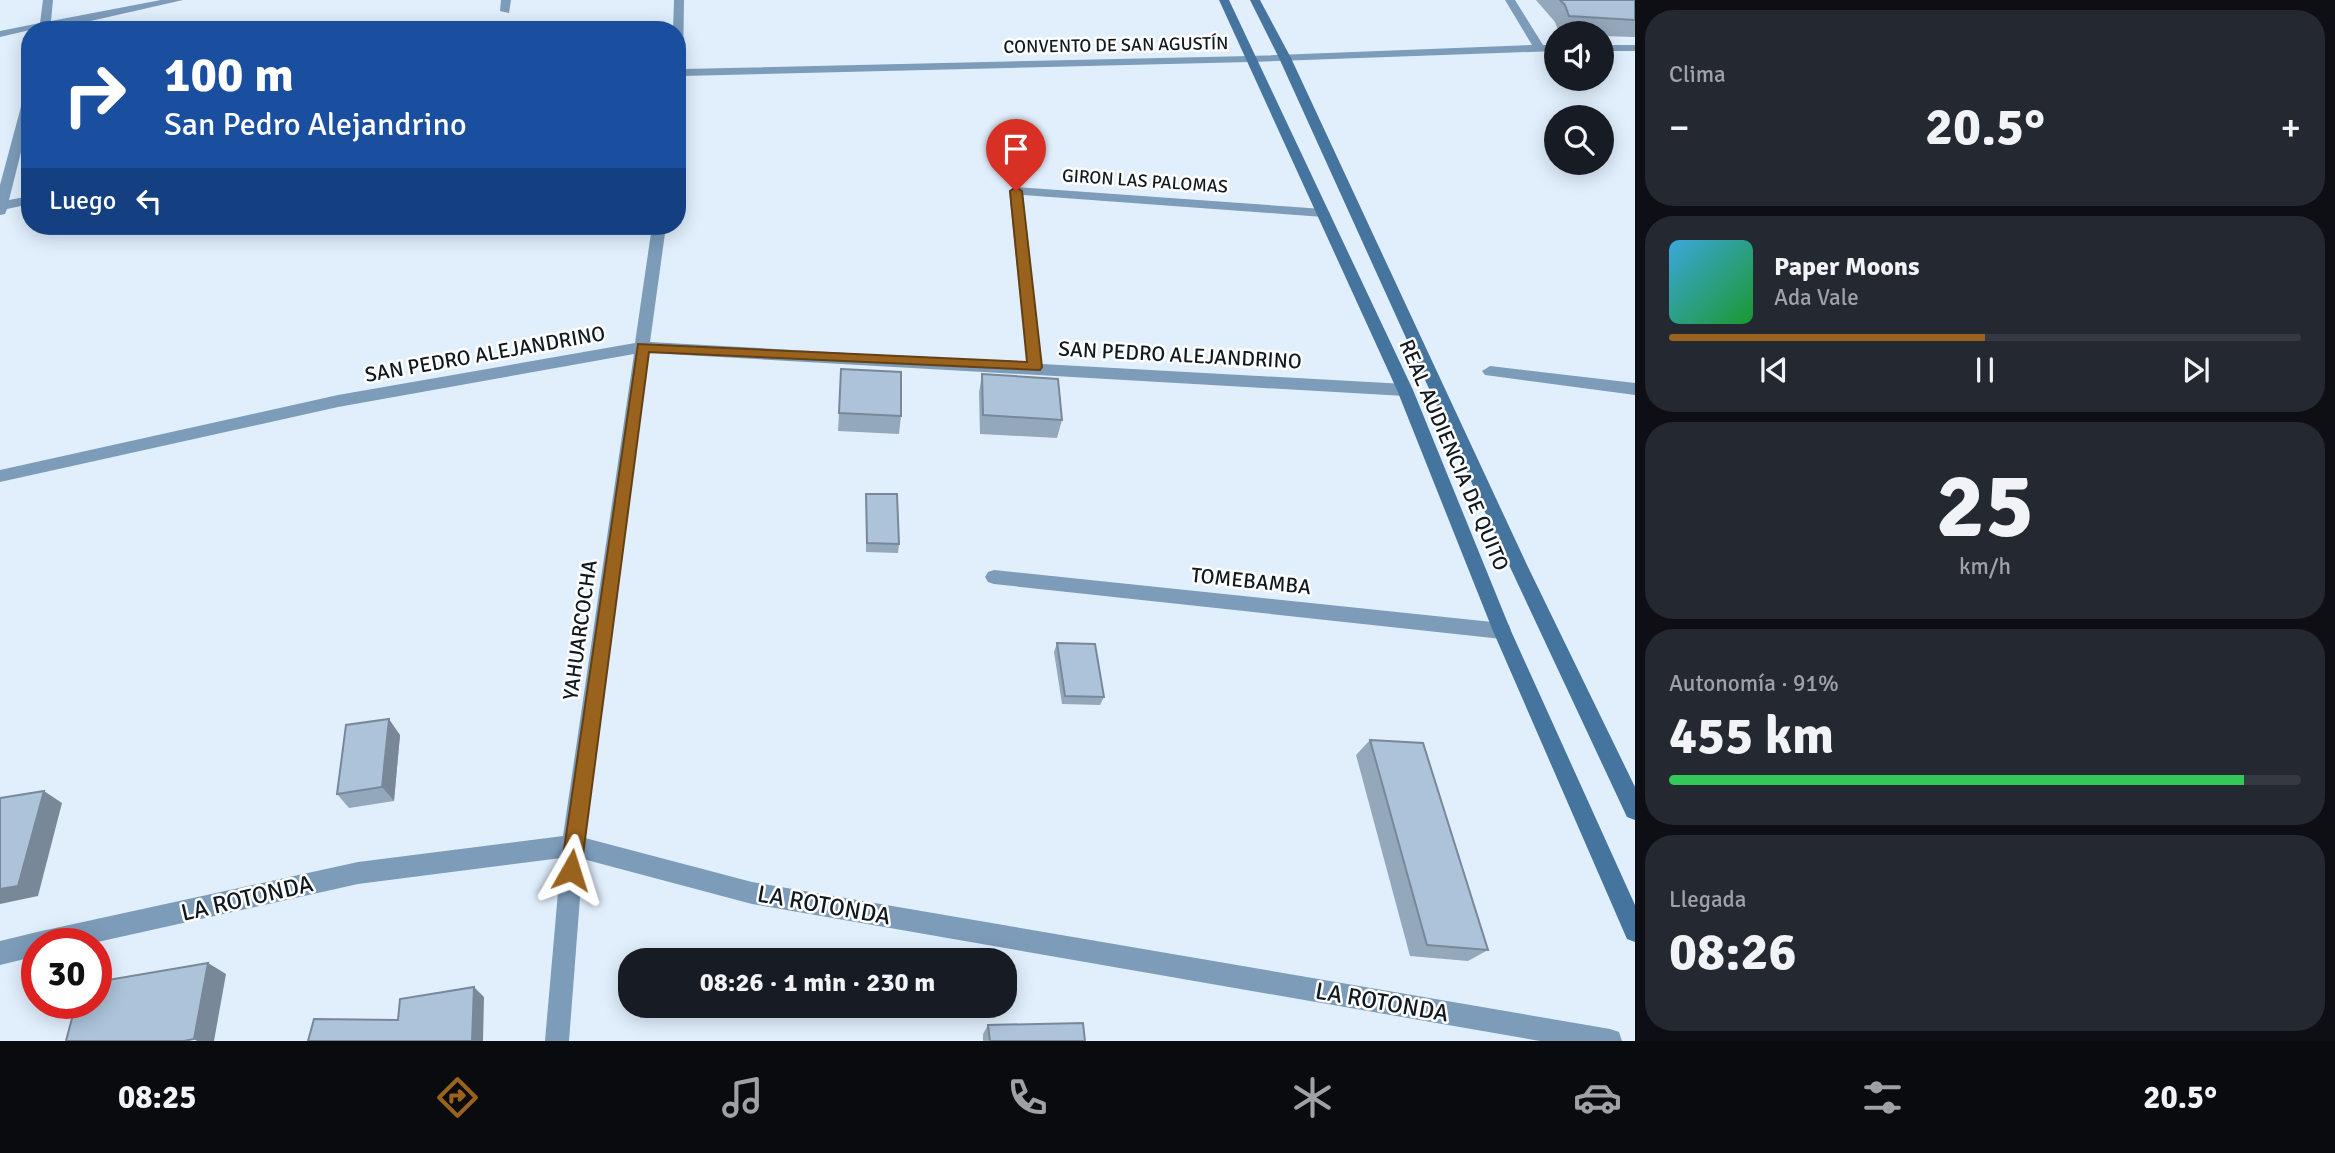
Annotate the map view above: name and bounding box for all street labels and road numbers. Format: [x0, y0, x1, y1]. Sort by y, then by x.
street label: CONVENTO DE SAN AGUSTÍN [1003, 32, 1229, 58]
street label: GIRON LAS PALOMAS [1061, 164, 1229, 198]
street label: SAN PEDRO ALEJANDRINO [363, 320, 607, 388]
street label: REAL AUDIENCIA DE QUITO [1393, 335, 1515, 575]
street label: SAN PEDRO ALEJANDRINO [1058, 336, 1302, 374]
street label: YAHUARCOCHA [557, 558, 603, 702]
street label: TOMEBAMBA [1190, 562, 1312, 600]
street label: LA ROTONDA [178, 868, 316, 928]
street label: LA ROTONDA [755, 879, 893, 932]
street label: LA ROTONDA [1313, 976, 1451, 1029]

